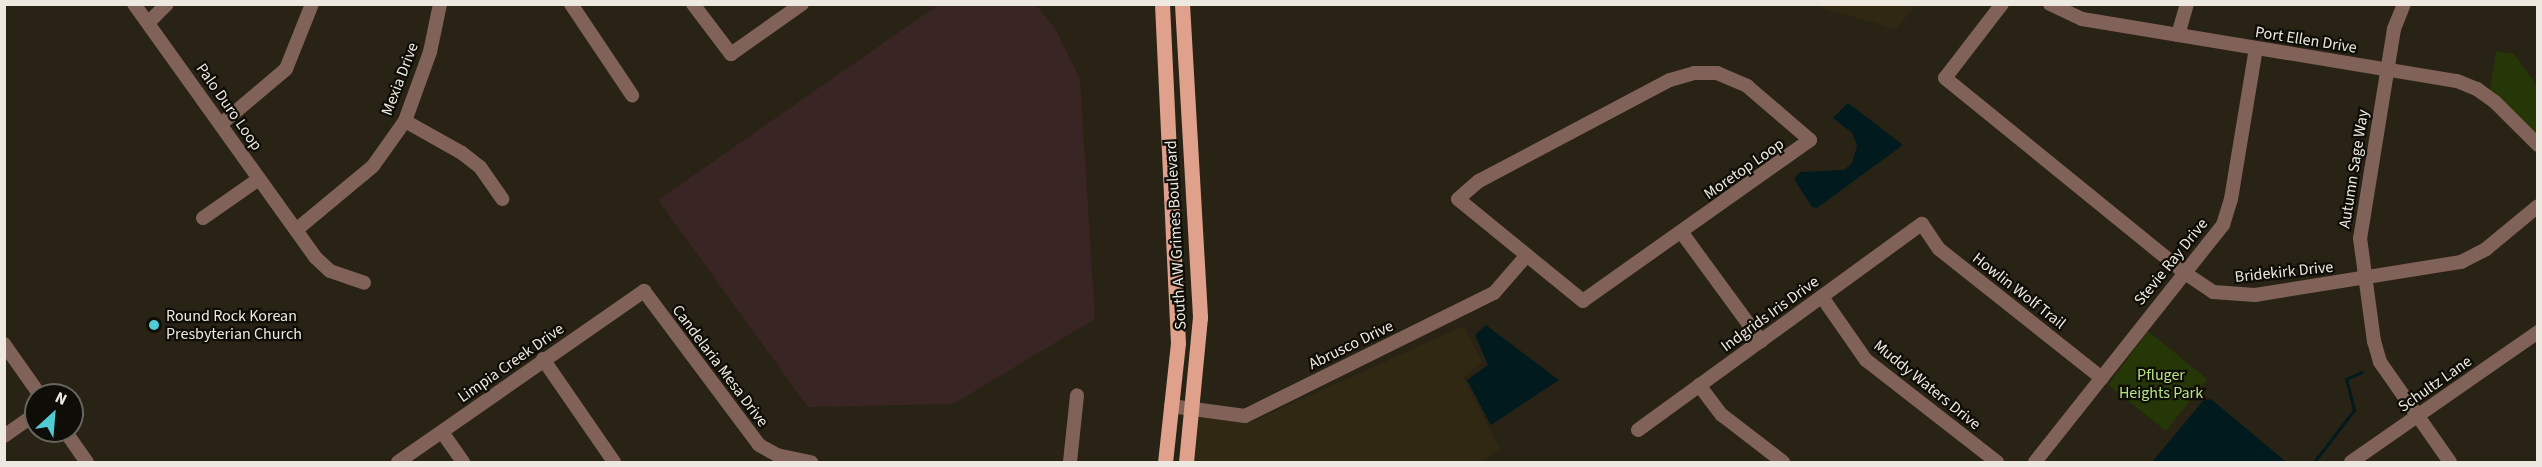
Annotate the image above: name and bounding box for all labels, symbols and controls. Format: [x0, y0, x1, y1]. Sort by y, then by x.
street label: Port Ellen Drive [2254, 22, 2358, 58]
street label: Mexia Drive [377, 40, 423, 118]
street label: Palo Duro Loop [192, 60, 266, 154]
street label: Autumn Sage Way [2335, 108, 2373, 230]
street label: Moretop Loop [1700, 134, 1788, 204]
street label: South A W Grimes Boulevard [1161, 140, 1191, 330]
street label: Stevie Ray Drive [2130, 215, 2212, 309]
street label: Howlin Wolf Trail [1969, 249, 2069, 333]
street label: Bridekirk Drive [2234, 257, 2334, 287]
street label: Indgrids Iris Drive [1717, 272, 1823, 356]
street label: Candelaria Mesa Drive [668, 301, 772, 431]
place label: Round Rock Korean Presbyterian Church [166, 306, 302, 344]
street label: Abrusco Drive [1305, 316, 1397, 374]
marker: Round Rock Korean Presbyterian Church [147, 318, 161, 332]
street label: Limpia Creek Drive [454, 319, 568, 407]
street label: Muddy Waters Drive [1870, 336, 1984, 434]
street label: Schultz Lane [2395, 352, 2475, 416]
park label: Pfluger Heights Park [2119, 365, 2203, 403]
north arrow [24, 383, 84, 443]
text: N [51, 386, 71, 411]

